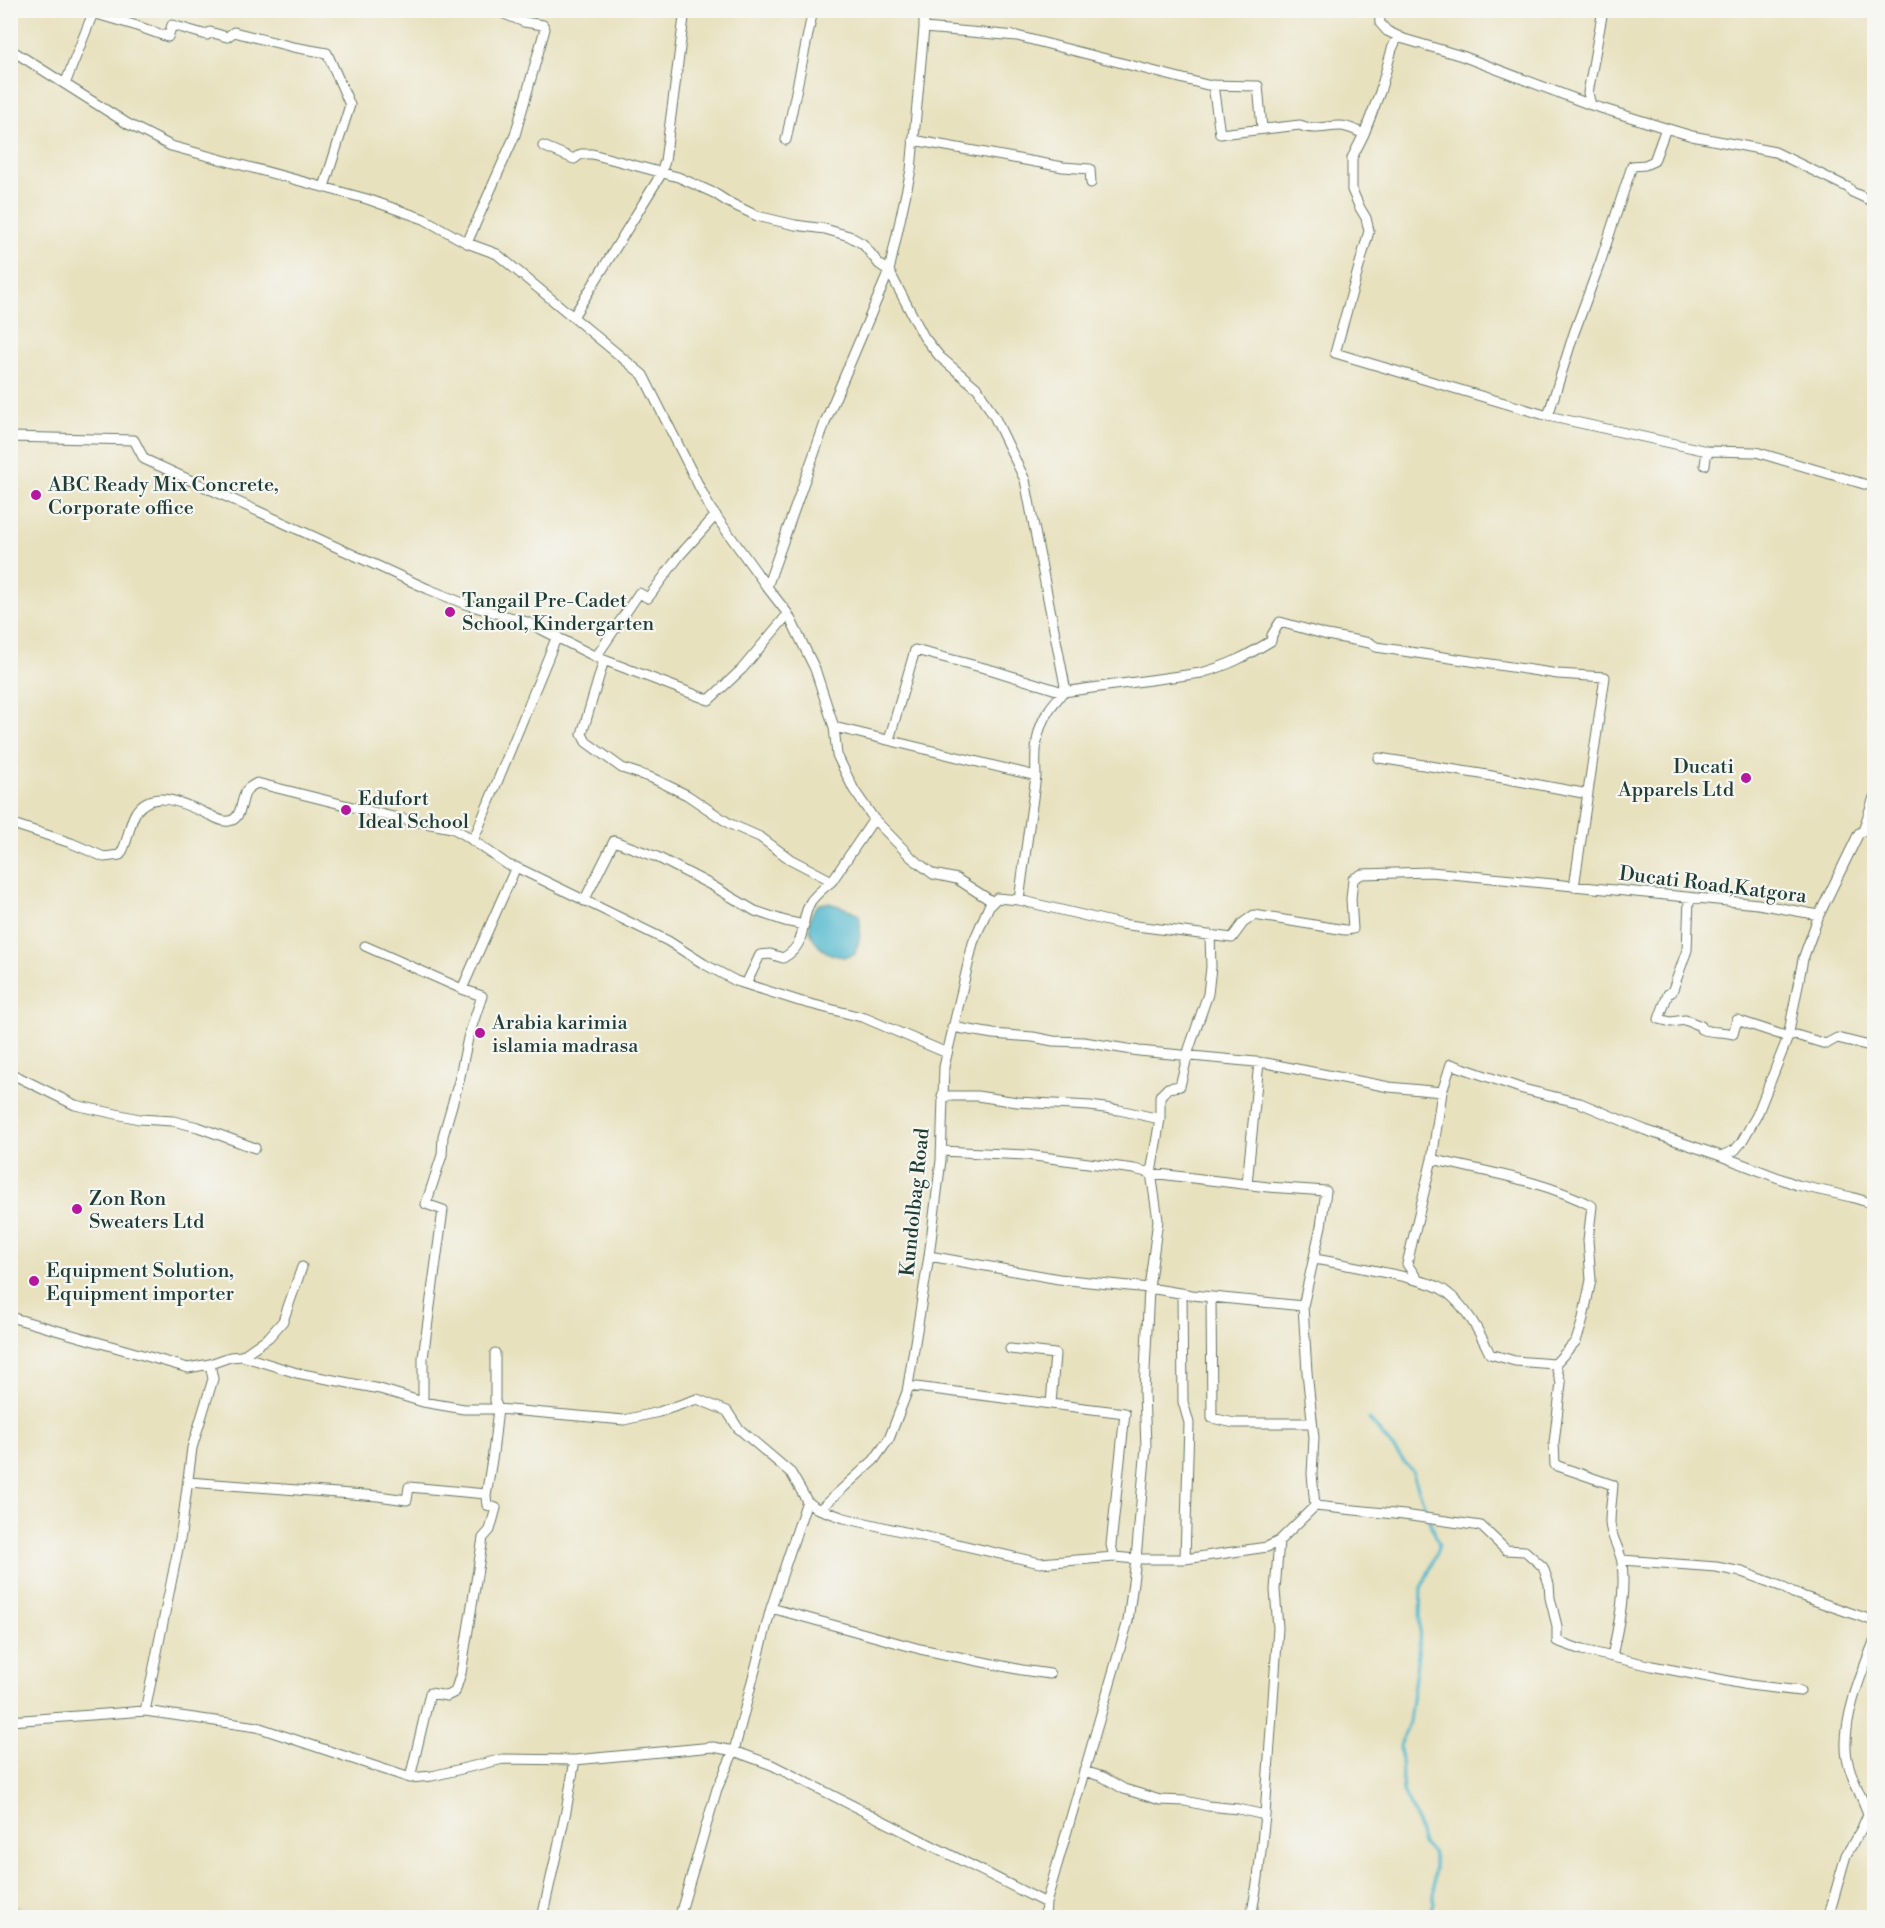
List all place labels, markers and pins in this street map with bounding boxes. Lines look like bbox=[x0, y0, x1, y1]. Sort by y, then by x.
place label: ABC Ready Mix Concrete, Corporate office bbox=[47, 473, 279, 521]
marker: ABC Ready Mix Concrete, Corporate office bbox=[29, 488, 43, 502]
place label: Tangail Pre-Cadet School, Kindergarten bbox=[462, 589, 654, 637]
marker: Tangail Pre-Cadet School, Kindergarten bbox=[443, 605, 457, 619]
place label: Ducati Apparels Ltd bbox=[1617, 755, 1735, 803]
marker: Ducati Apparels Ltd bbox=[1739, 771, 1753, 785]
place label: Edufort Ideal School bbox=[358, 787, 469, 835]
marker: Edufort Ideal School bbox=[339, 803, 353, 817]
place label: Arabia karimia islamia madrasa bbox=[491, 1011, 639, 1059]
marker: Arabia karimia islamia madrasa bbox=[473, 1026, 487, 1040]
place label: Zon Ron Sweaters Ltd bbox=[89, 1187, 205, 1235]
marker: Zon Ron Sweaters Ltd bbox=[70, 1202, 84, 1216]
place label: Equipment Solution, Equipment importer bbox=[46, 1259, 235, 1307]
marker: Equipment Solution, Equipment importer bbox=[27, 1274, 41, 1288]

